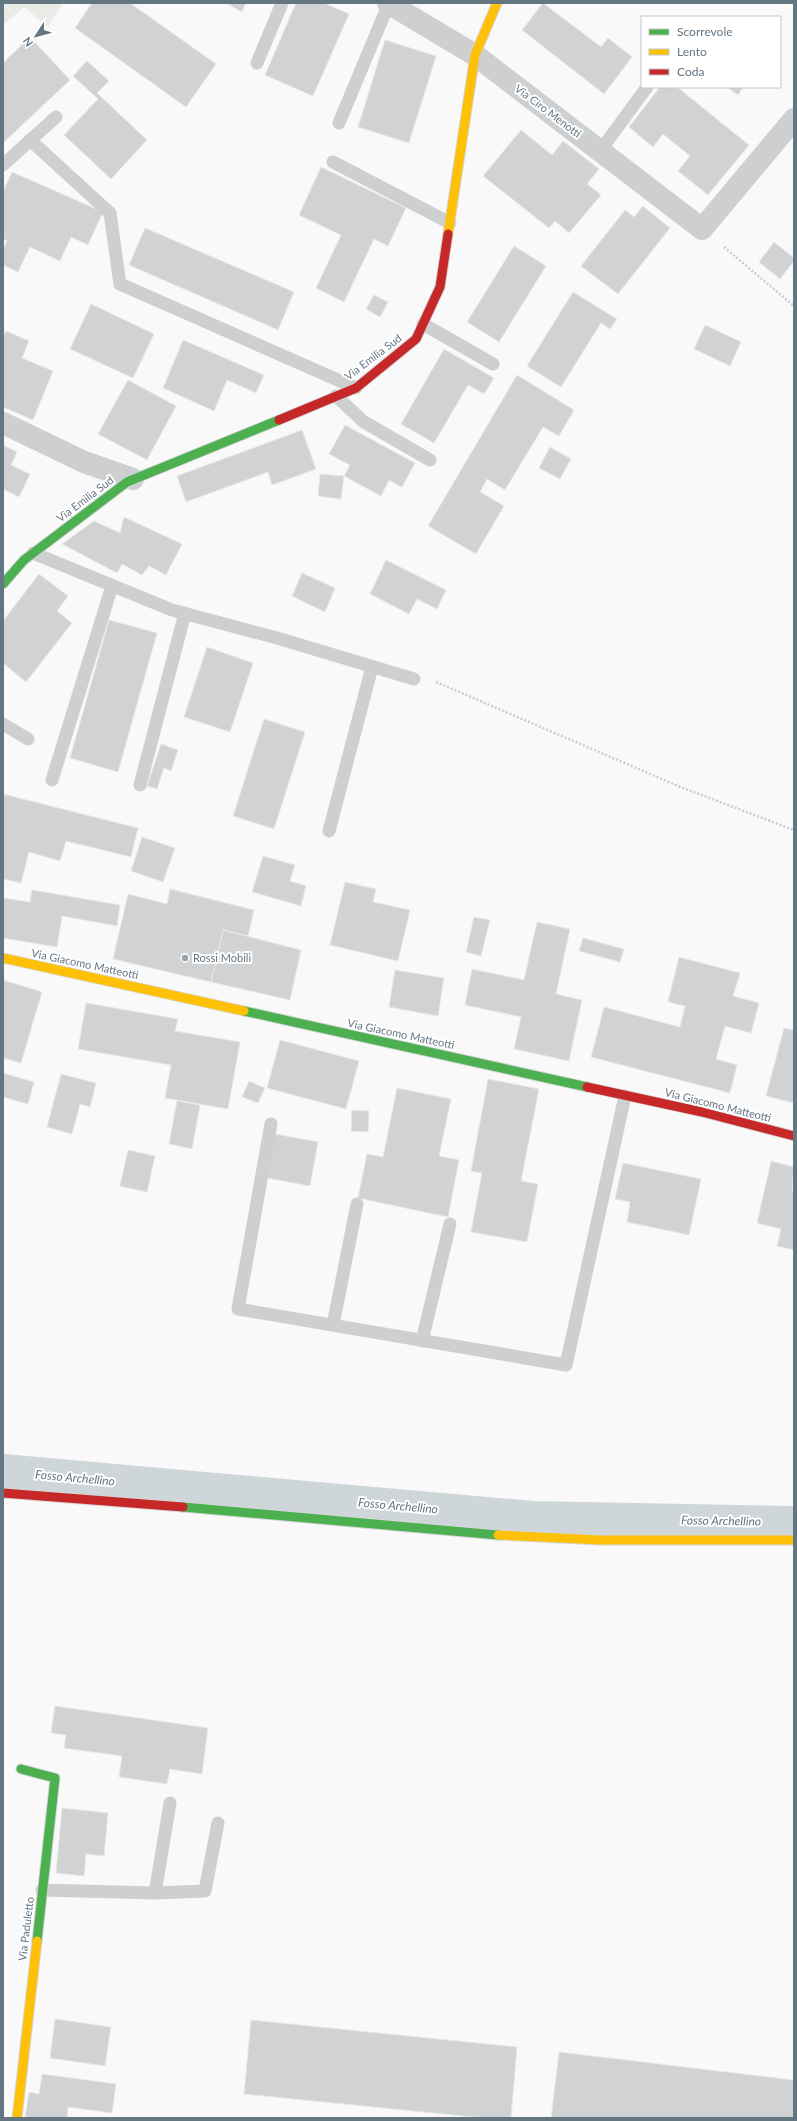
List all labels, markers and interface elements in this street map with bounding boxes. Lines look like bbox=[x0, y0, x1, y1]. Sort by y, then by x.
north arrow bbox=[16, 16, 56, 56]
legend bbox=[641, 16, 781, 88]
text: Scorrevole bbox=[677, 24, 733, 39]
text: N bbox=[20, 35, 35, 49]
text: Lento bbox=[677, 44, 707, 59]
text: Coda bbox=[677, 64, 704, 79]
street label: Via Ciro Menotti bbox=[513, 81, 584, 140]
street label: Via Emilia Sud bbox=[342, 331, 404, 382]
street label: Via Emilia Sud bbox=[54, 473, 116, 524]
street label: Via Giacomo Matteotti bbox=[30, 946, 140, 981]
place label: Rossi Mobili bbox=[193, 951, 251, 964]
marker: Rossi Mobili bbox=[180, 953, 190, 963]
street label: Via Giacomo Matteotti bbox=[346, 1016, 456, 1051]
street label: Via Giacomo Matteotti bbox=[664, 1085, 773, 1124]
water label: Fosso Archellino bbox=[34, 1467, 116, 1488]
water label: Fosso Archellino bbox=[357, 1495, 439, 1516]
water label: Fosso Archellino bbox=[681, 1512, 761, 1529]
street label: Via Paduletto bbox=[15, 1896, 36, 1962]

